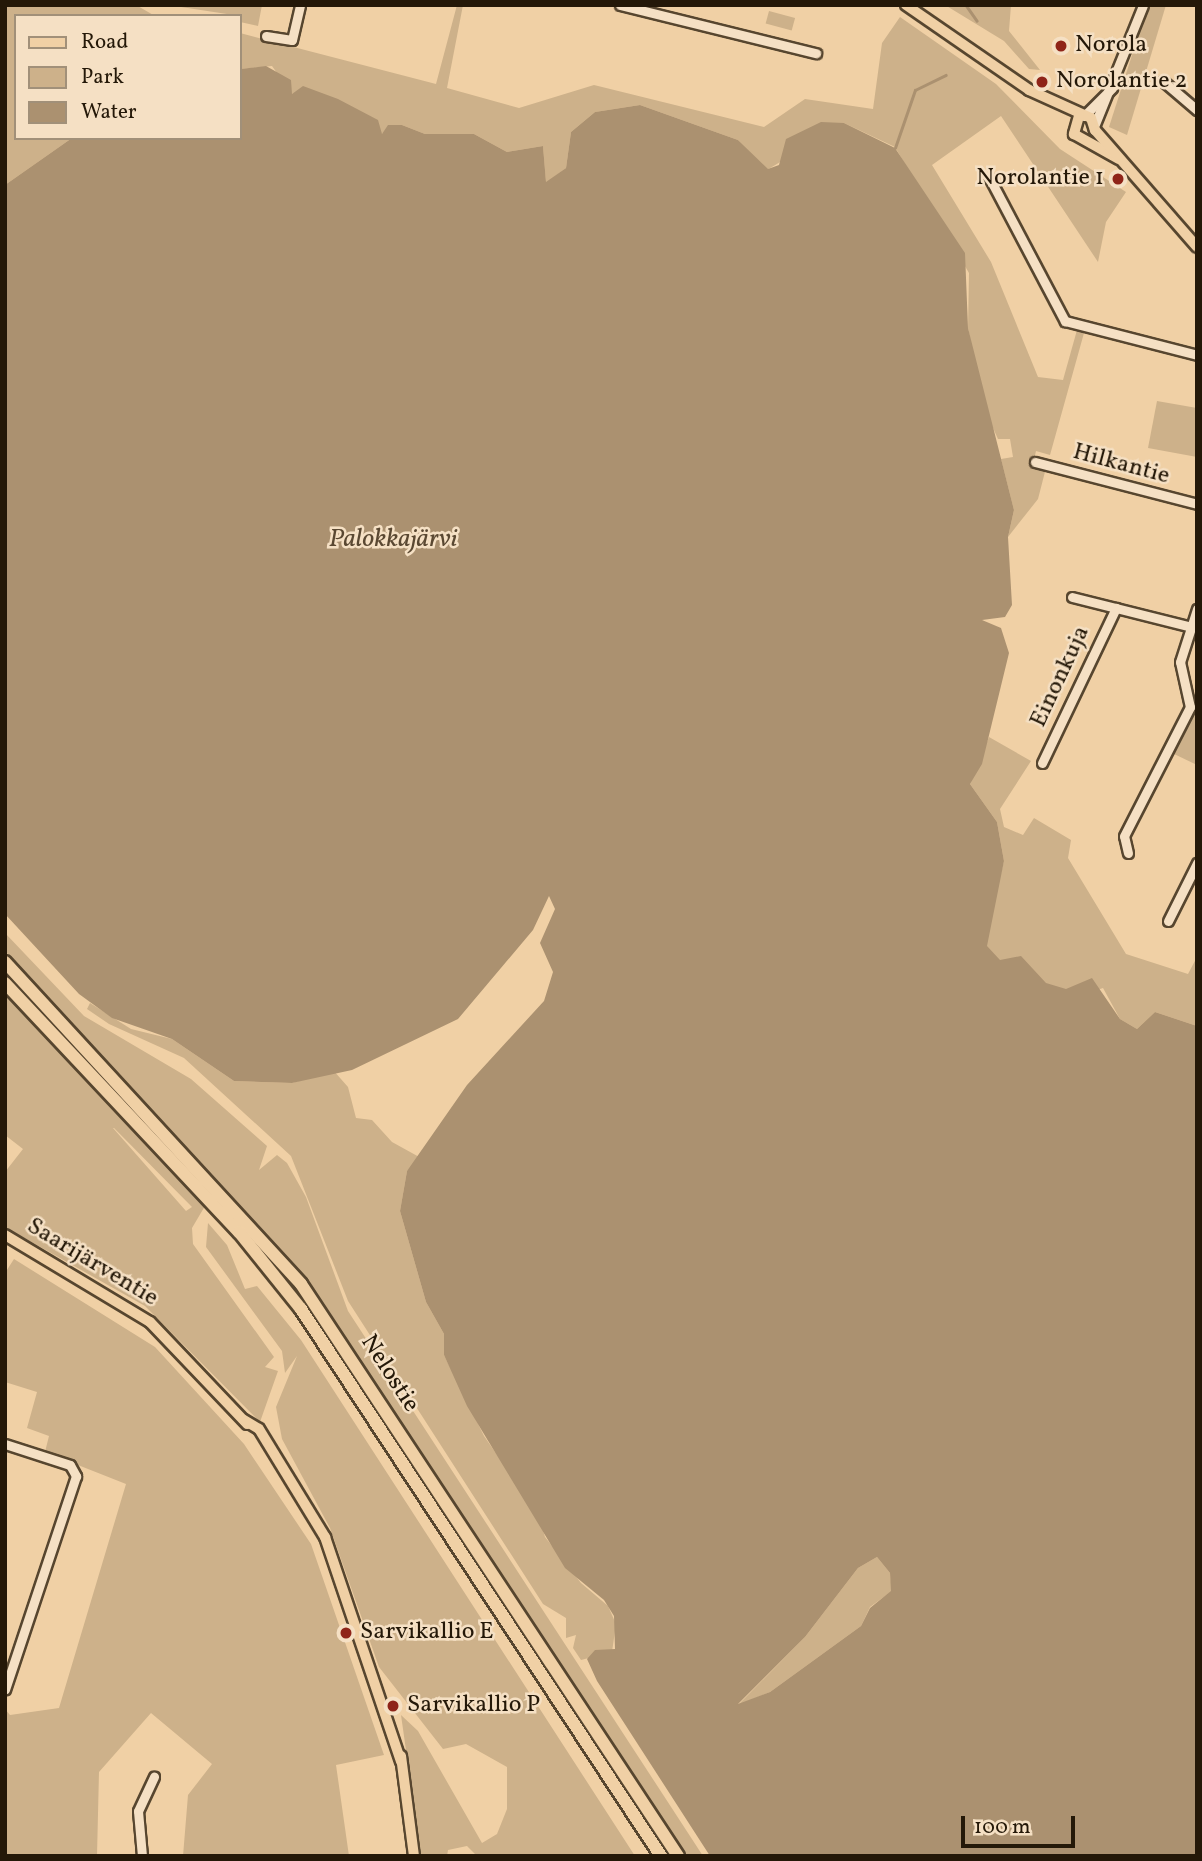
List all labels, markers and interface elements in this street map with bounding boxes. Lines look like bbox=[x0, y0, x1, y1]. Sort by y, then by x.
legend bbox=[14, 14, 242, 140]
text: Road bbox=[81, 28, 128, 57]
place label: Norola bbox=[1075, 32, 1147, 60]
marker: Norola bbox=[1053, 38, 1069, 54]
text: Park bbox=[81, 63, 124, 92]
place label: Norolantie 2 bbox=[1056, 68, 1187, 96]
marker: Norolantie 2 bbox=[1034, 74, 1050, 90]
text: Water bbox=[81, 98, 137, 127]
place label: Norolantie 1 bbox=[976, 165, 1104, 193]
marker: Norolantie 1 bbox=[1110, 171, 1126, 187]
street label: Hilkantie bbox=[1070, 438, 1172, 492]
water label: Palokkajärvi bbox=[329, 524, 457, 556]
street label: Einonkuja bbox=[1025, 622, 1097, 732]
street label: Saarijärventie bbox=[21, 1213, 163, 1313]
street label: Nelostie bbox=[353, 1330, 425, 1418]
place label: Sarvikallio E bbox=[360, 1619, 494, 1647]
marker: Sarvikallio E bbox=[338, 1625, 354, 1641]
place label: Sarvikallio P bbox=[407, 1692, 540, 1720]
marker: Sarvikallio P bbox=[385, 1698, 401, 1714]
scale bar bbox=[964, 1801, 1078, 1845]
text: 100 m bbox=[974, 1813, 1031, 1842]

